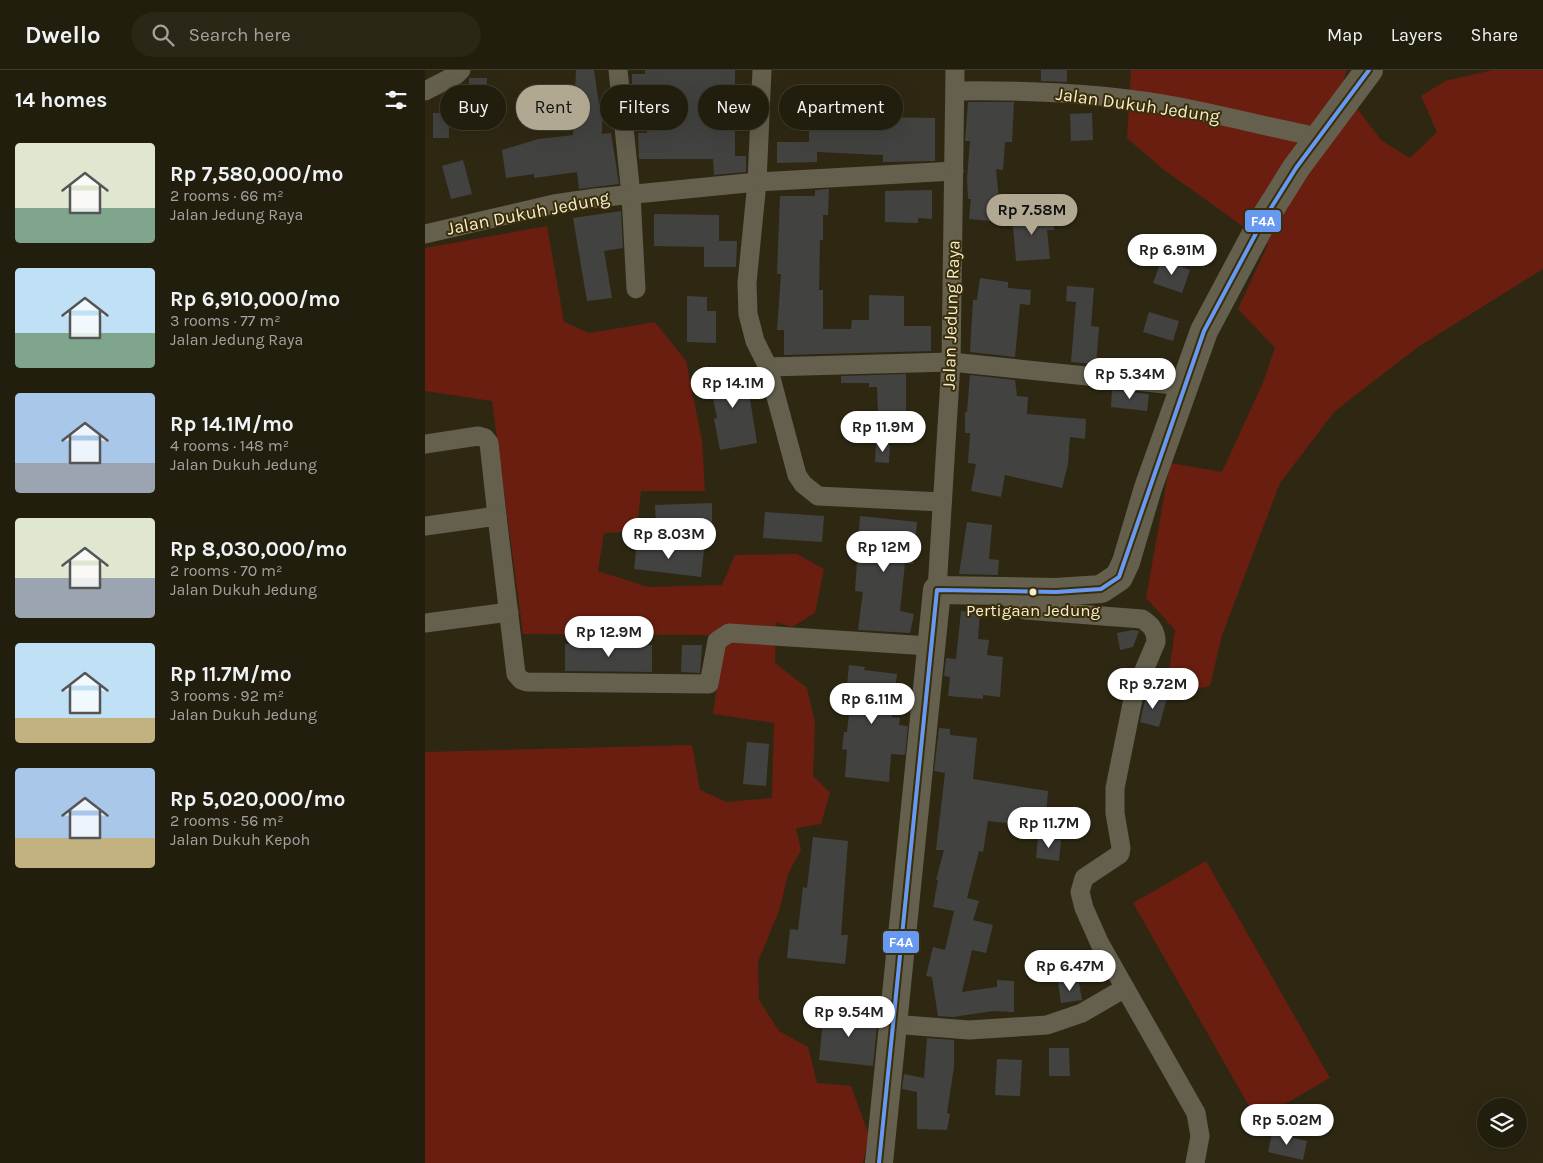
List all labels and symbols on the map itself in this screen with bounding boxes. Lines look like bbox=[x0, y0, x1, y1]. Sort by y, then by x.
street label: Jalan Dukuh Jedung bbox=[1055, 83, 1221, 127]
street label: Jalan Dukuh Jedung bbox=[445, 186, 611, 240]
pin: Rp 7.58M bbox=[980, 194, 1084, 236]
line badge: F4A bbox=[1244, 209, 1282, 233]
text: F4A bbox=[1251, 213, 1276, 230]
pin: Rp 6.91M bbox=[1120, 234, 1224, 276]
street label: Jalan Jedung Raya bbox=[937, 240, 965, 390]
pin: Rp 5.34M bbox=[1078, 358, 1182, 400]
pin: Rp 14.1M bbox=[681, 366, 785, 409]
pin: Rp 11.9M bbox=[831, 410, 935, 453]
pin: Rp 8.03M bbox=[617, 518, 721, 560]
pin: Rp 12M bbox=[843, 530, 925, 573]
marker: Pertigaan Jedung bbox=[1028, 587, 1038, 597]
place label: Pertigaan Jedung bbox=[966, 600, 1100, 620]
pin: Rp 12.9M bbox=[557, 616, 661, 658]
pin: Rp 9.72M bbox=[1101, 668, 1205, 710]
pin: Rp 6.11M bbox=[820, 682, 924, 725]
pin: Rp 11.7M bbox=[997, 806, 1101, 849]
line badge: F4A bbox=[882, 930, 920, 954]
text: F4A bbox=[889, 934, 914, 951]
pin: Rp 6.47M bbox=[1018, 950, 1122, 992]
pin: Rp 9.54M bbox=[797, 996, 901, 1038]
pin: Rp 5.02M bbox=[1235, 1104, 1339, 1146]

